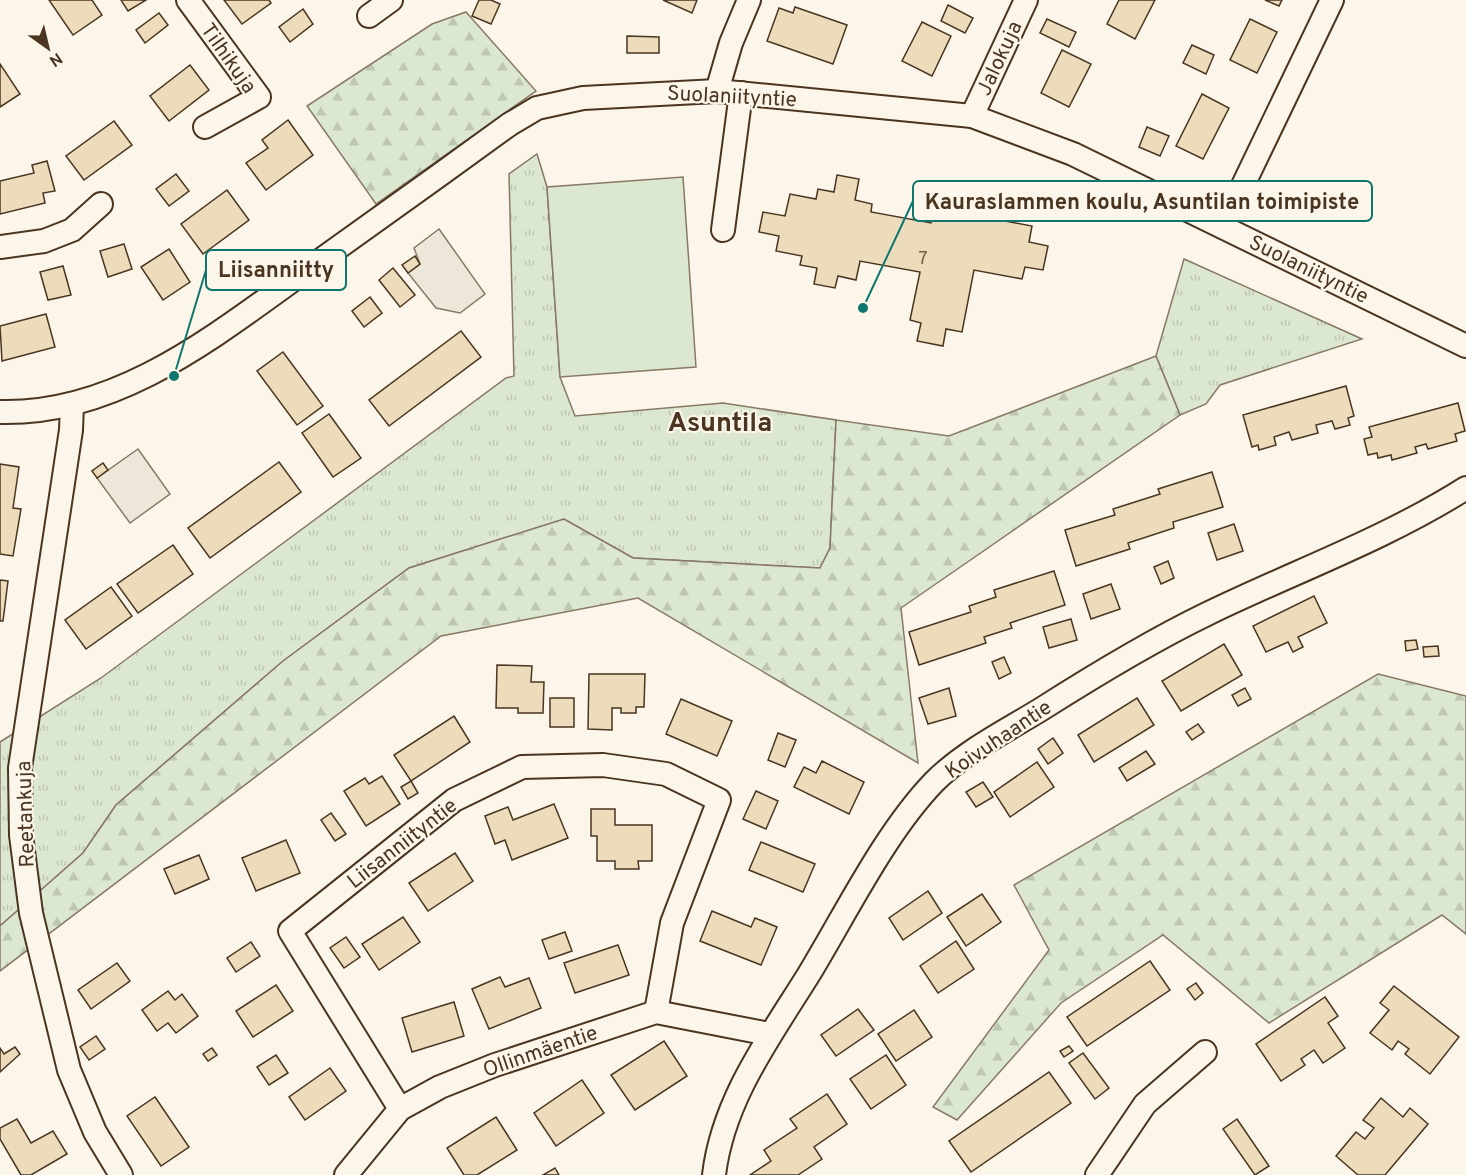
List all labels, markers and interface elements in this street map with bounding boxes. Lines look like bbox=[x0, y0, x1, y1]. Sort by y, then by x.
street label: Jalokuja bbox=[971, 17, 1029, 100]
north arrow bbox=[18, 18, 78, 78]
street label: Tilhikuja bbox=[194, 18, 262, 99]
text: N bbox=[45, 47, 66, 70]
street label: Suolaniityntie bbox=[666, 81, 797, 114]
callout: Kauraslammen koulu, Asuntilan toimipiste bbox=[913, 181, 1372, 221]
text: Kauraslammen koulu, Asuntilan toimipiste bbox=[925, 190, 1359, 217]
street label: Suolaniityntie bbox=[1244, 230, 1373, 311]
house number: 7 bbox=[918, 248, 928, 271]
callout: Liisanniitty bbox=[206, 250, 346, 290]
text: Liisanniitty bbox=[218, 258, 334, 285]
district label: Asuntila bbox=[668, 407, 772, 441]
street label: Koivuhaantie bbox=[940, 695, 1057, 786]
street label: Reetankuja bbox=[11, 760, 42, 868]
street label: Liisanniityntie bbox=[342, 793, 463, 896]
street label: Ollinmäentie bbox=[479, 1020, 602, 1085]

